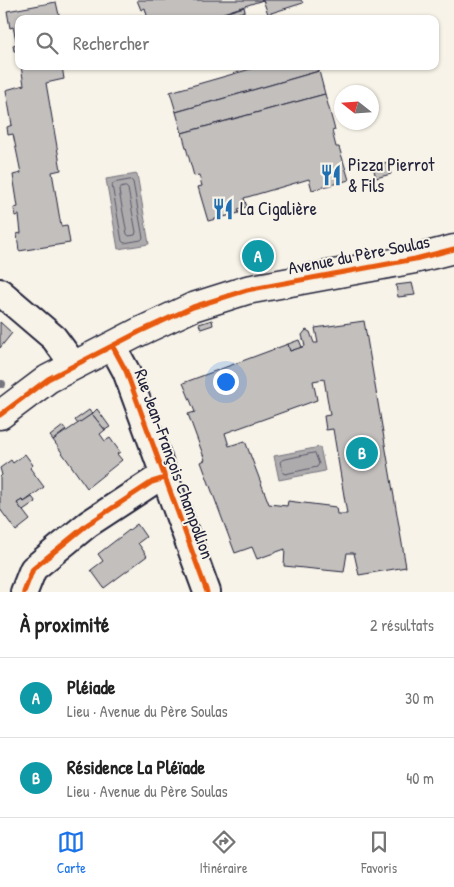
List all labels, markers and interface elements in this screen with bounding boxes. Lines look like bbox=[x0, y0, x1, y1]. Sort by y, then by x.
search box bbox=[15, 15, 439, 70]
icon: search bbox=[33, 29, 61, 57]
text: Rechercher bbox=[73, 30, 150, 56]
north arrow bbox=[334, 85, 379, 130]
place label: Pizza Pierrot & Fils bbox=[348, 152, 435, 198]
restaurant icon: Pizza Pierrot & Fils bbox=[318, 162, 344, 188]
restaurant icon: La Cigalière bbox=[210, 196, 236, 222]
place label: La Cigalière bbox=[240, 196, 317, 221]
street label: Avenue du Père Soulas bbox=[286, 229, 432, 280]
pin: A bbox=[242, 237, 274, 275]
street label: Rue Jean-François Champollion bbox=[129, 366, 220, 562]
your location bbox=[213, 369, 239, 395]
pin: B bbox=[346, 434, 378, 472]
text: À proximité bbox=[20, 610, 109, 639]
text: 2 résultats bbox=[370, 614, 434, 636]
text: Pléiade bbox=[67, 674, 115, 700]
text: A bbox=[32, 687, 40, 709]
text: 30 m bbox=[405, 687, 434, 709]
text: Lieu · Avenue du Père Soulas bbox=[67, 700, 228, 722]
text: Résidence La Pléïade bbox=[67, 754, 205, 780]
text: B bbox=[32, 767, 40, 789]
text: 40 m bbox=[406, 767, 434, 789]
text: Lieu · Avenue du Père Soulas bbox=[67, 780, 228, 802]
tab: Carte bbox=[57, 828, 86, 877]
tab: Itinéraire bbox=[199, 828, 248, 877]
tab: Favoris bbox=[361, 828, 397, 877]

